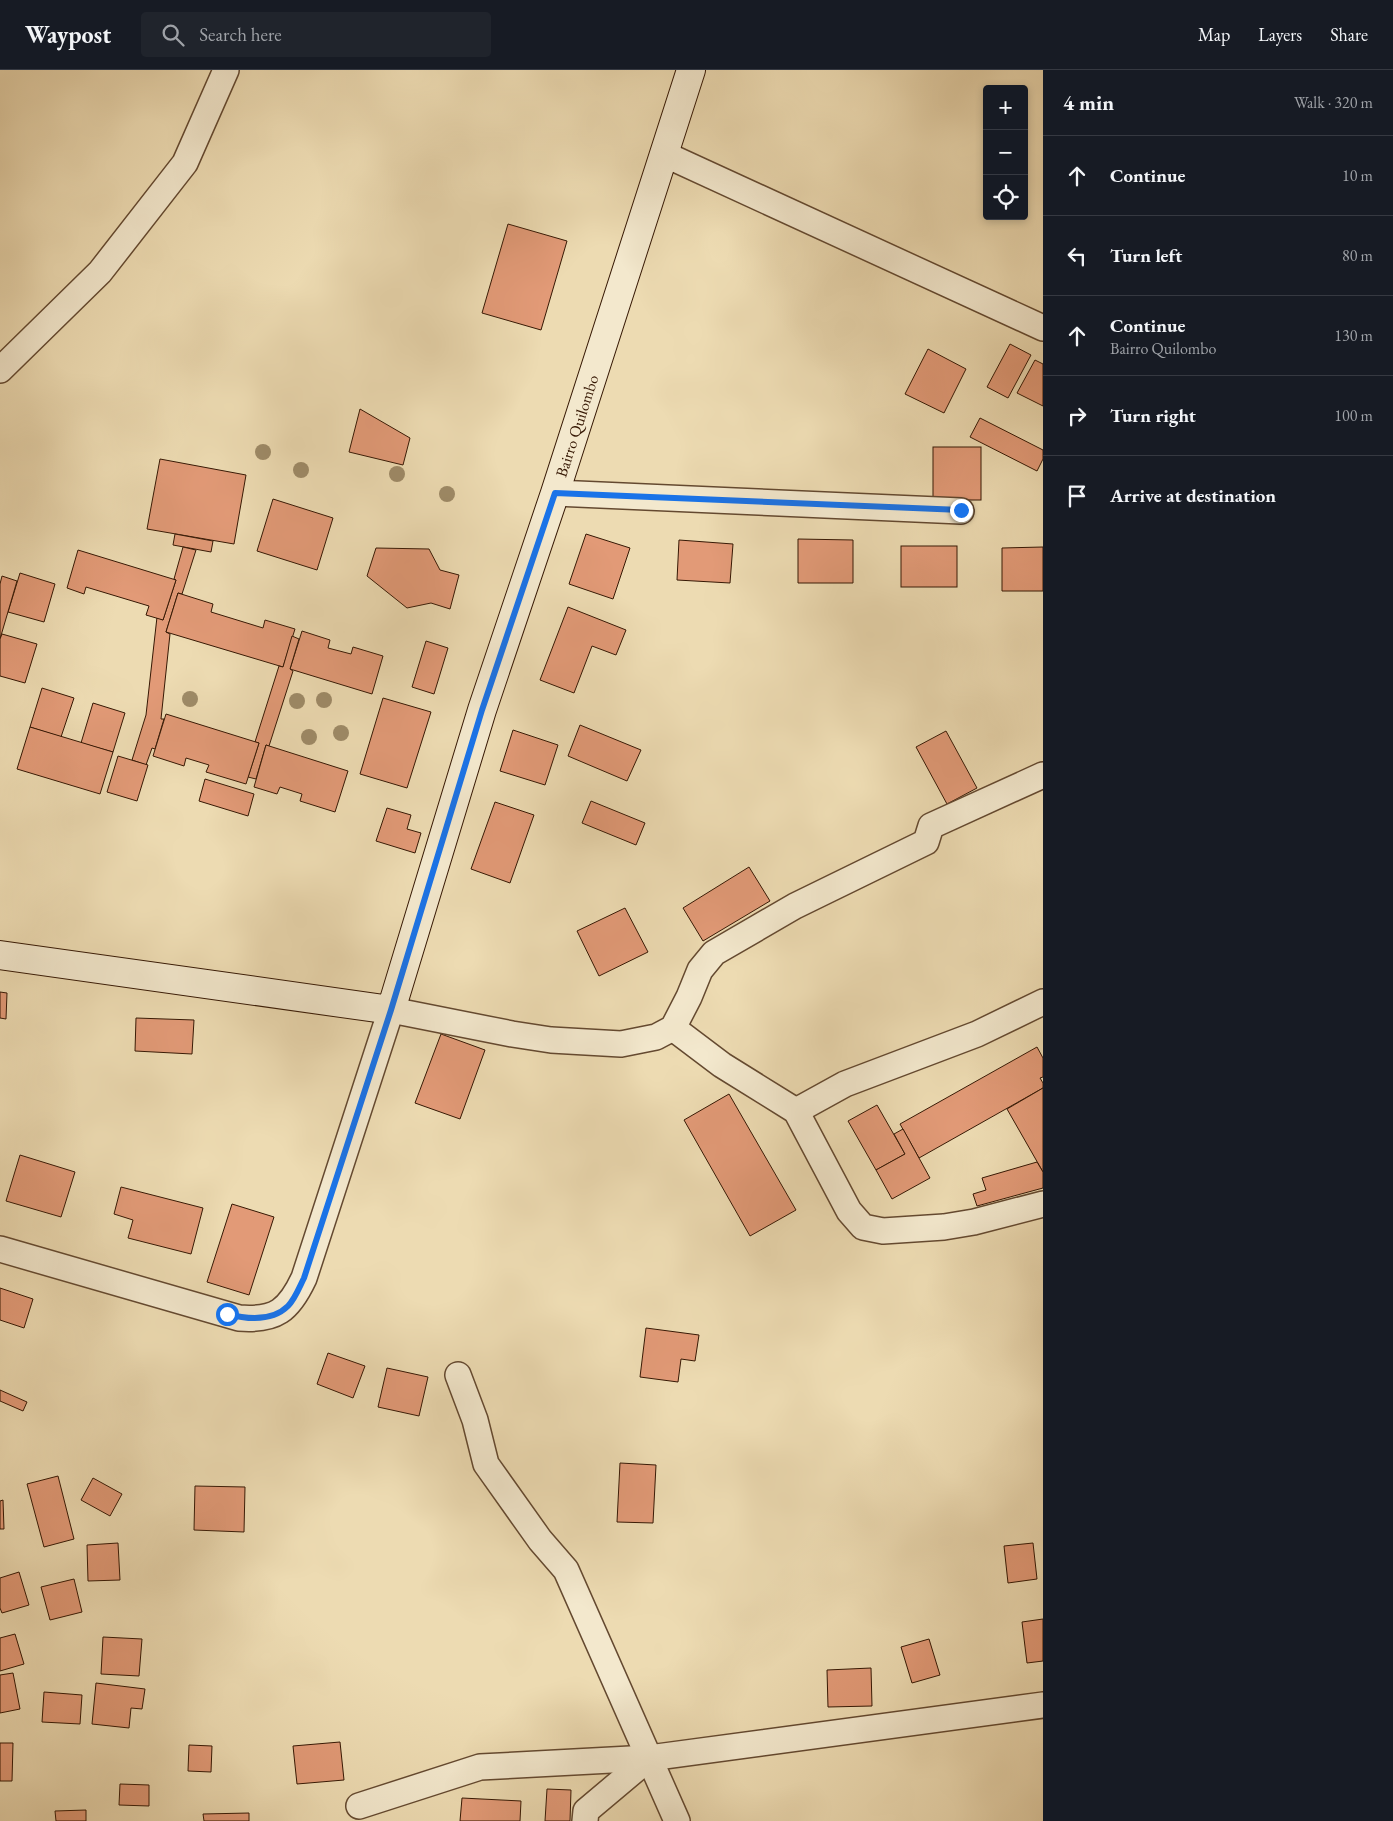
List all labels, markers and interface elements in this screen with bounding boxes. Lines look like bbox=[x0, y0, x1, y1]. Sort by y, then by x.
search box bbox=[141, 12, 491, 57]
text: Waypost bbox=[25, 19, 111, 50]
icon: search bbox=[159, 21, 187, 49]
text: Search here bbox=[199, 22, 282, 47]
text: Map bbox=[1198, 23, 1230, 46]
text: Layers bbox=[1258, 23, 1302, 46]
text: Share bbox=[1330, 23, 1368, 46]
map controls bbox=[983, 85, 1028, 220]
button: + bbox=[983, 85, 1028, 130]
text: 4 min bbox=[1063, 89, 1114, 116]
text: Walk · 320 m bbox=[1294, 92, 1373, 113]
button: − bbox=[983, 130, 1028, 175]
icon: ahead bbox=[1063, 162, 1091, 190]
text: Continue bbox=[1110, 163, 1185, 188]
text: 10 m bbox=[1342, 165, 1373, 186]
button: locate bbox=[983, 175, 1028, 220]
icon: left bbox=[1063, 242, 1091, 270]
text: Turn left bbox=[1110, 243, 1182, 268]
text: 80 m bbox=[1342, 245, 1373, 266]
text: Continue bbox=[1110, 313, 1185, 338]
icon: ahead bbox=[1063, 322, 1091, 350]
text: 130 m bbox=[1334, 325, 1373, 346]
text: Bairro Quilombo bbox=[1110, 338, 1216, 359]
street label: Bairro Quilombo bbox=[551, 372, 603, 480]
icon: right bbox=[1063, 402, 1091, 430]
text: Turn right bbox=[1110, 403, 1196, 428]
text: 100 m bbox=[1334, 405, 1373, 426]
icon: arrive bbox=[1063, 482, 1091, 510]
text: Arrive at destination bbox=[1110, 483, 1276, 508]
route end bbox=[950, 499, 973, 522]
route start bbox=[216, 1303, 239, 1326]

